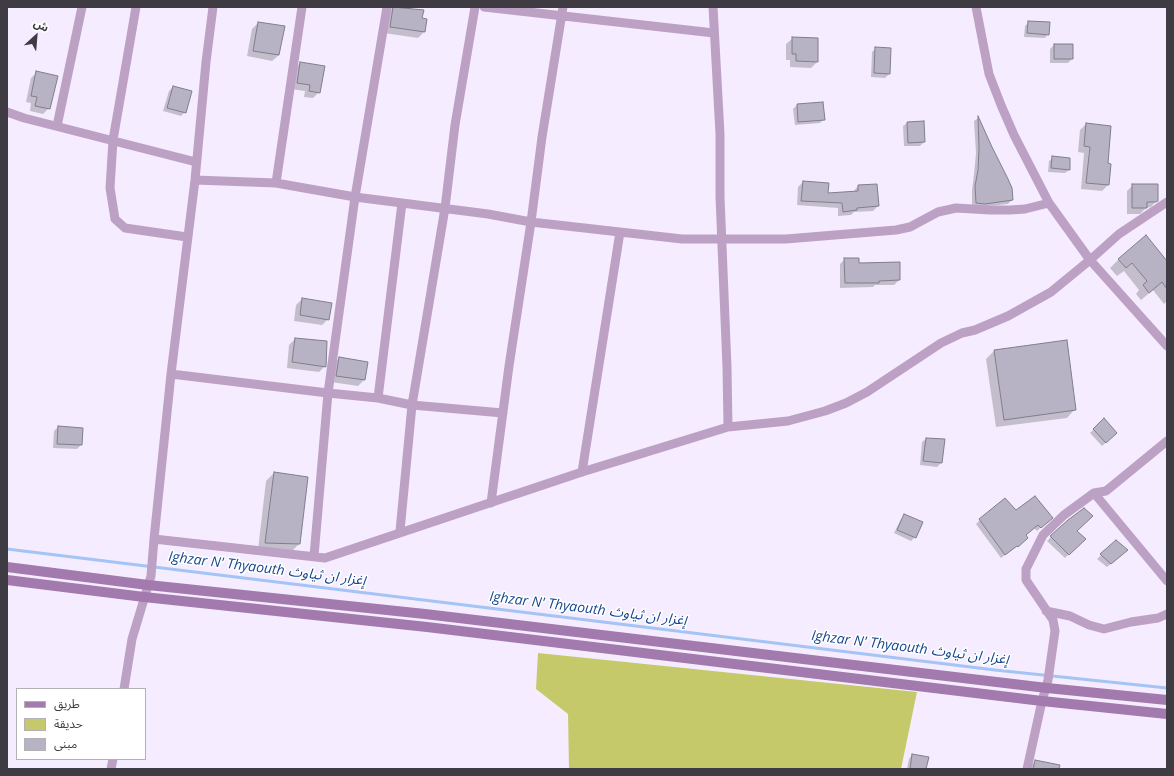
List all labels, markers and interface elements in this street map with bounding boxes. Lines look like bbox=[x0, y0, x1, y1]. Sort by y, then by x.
text: ش bbox=[31, 15, 52, 35]
north arrow bbox=[16, 16, 56, 56]
water label: Ighzar N' Thyaouth إغزار ان ثياوث bbox=[167, 549, 367, 589]
water label: Ighzar N' Thyaouth إغزار ان ثياوث bbox=[488, 589, 688, 629]
water label: Ighzar N' Thyaouth إغزار ان ثياوث bbox=[810, 628, 1010, 668]
legend bbox=[16, 688, 146, 760]
text: طريق bbox=[54, 695, 80, 712]
text: حديقة bbox=[54, 715, 83, 732]
text: مبنى bbox=[54, 735, 77, 752]

